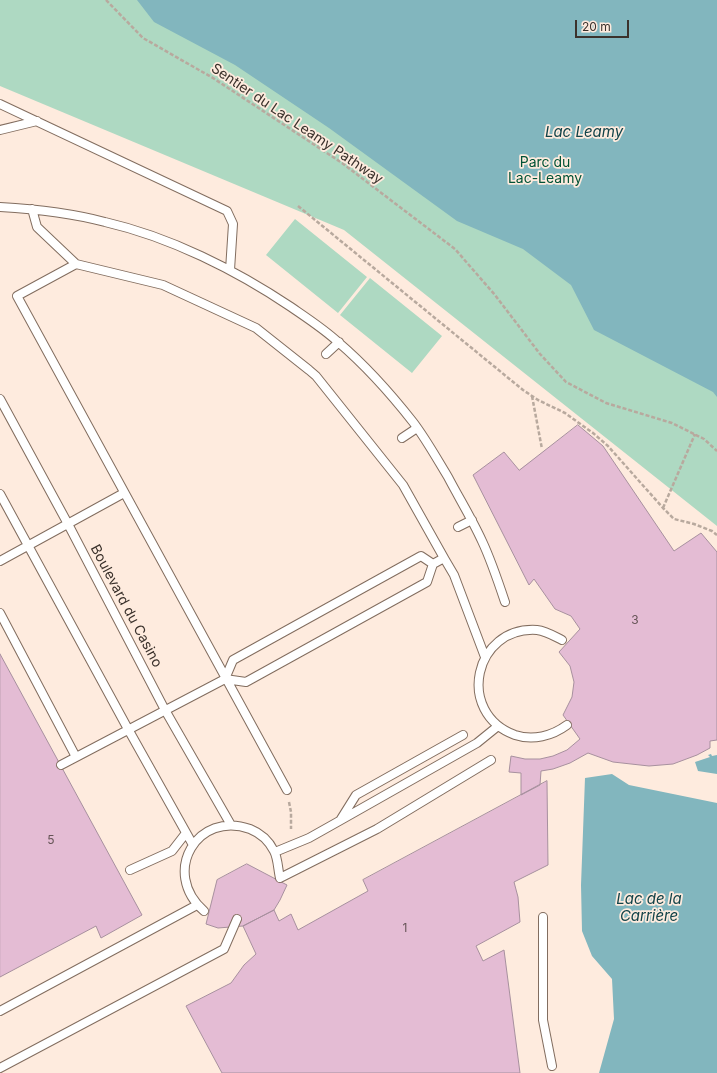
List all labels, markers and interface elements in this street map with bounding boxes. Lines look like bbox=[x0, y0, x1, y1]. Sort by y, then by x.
scale bar bbox=[577, 12, 631, 38]
text: 20 m bbox=[582, 19, 611, 34]
street label: Sentier du Lac Leamy Pathway bbox=[208, 60, 386, 188]
water label: Lac Leamy bbox=[545, 123, 623, 141]
park label: Parc du Lac-Leamy bbox=[508, 155, 582, 188]
street label: Boulevard du Casino bbox=[87, 542, 165, 670]
house number: 3 bbox=[631, 613, 639, 627]
house number: 5 bbox=[47, 833, 55, 847]
water label: Lac de la Carrière bbox=[616, 890, 682, 925]
house number: 1 bbox=[403, 921, 407, 935]

